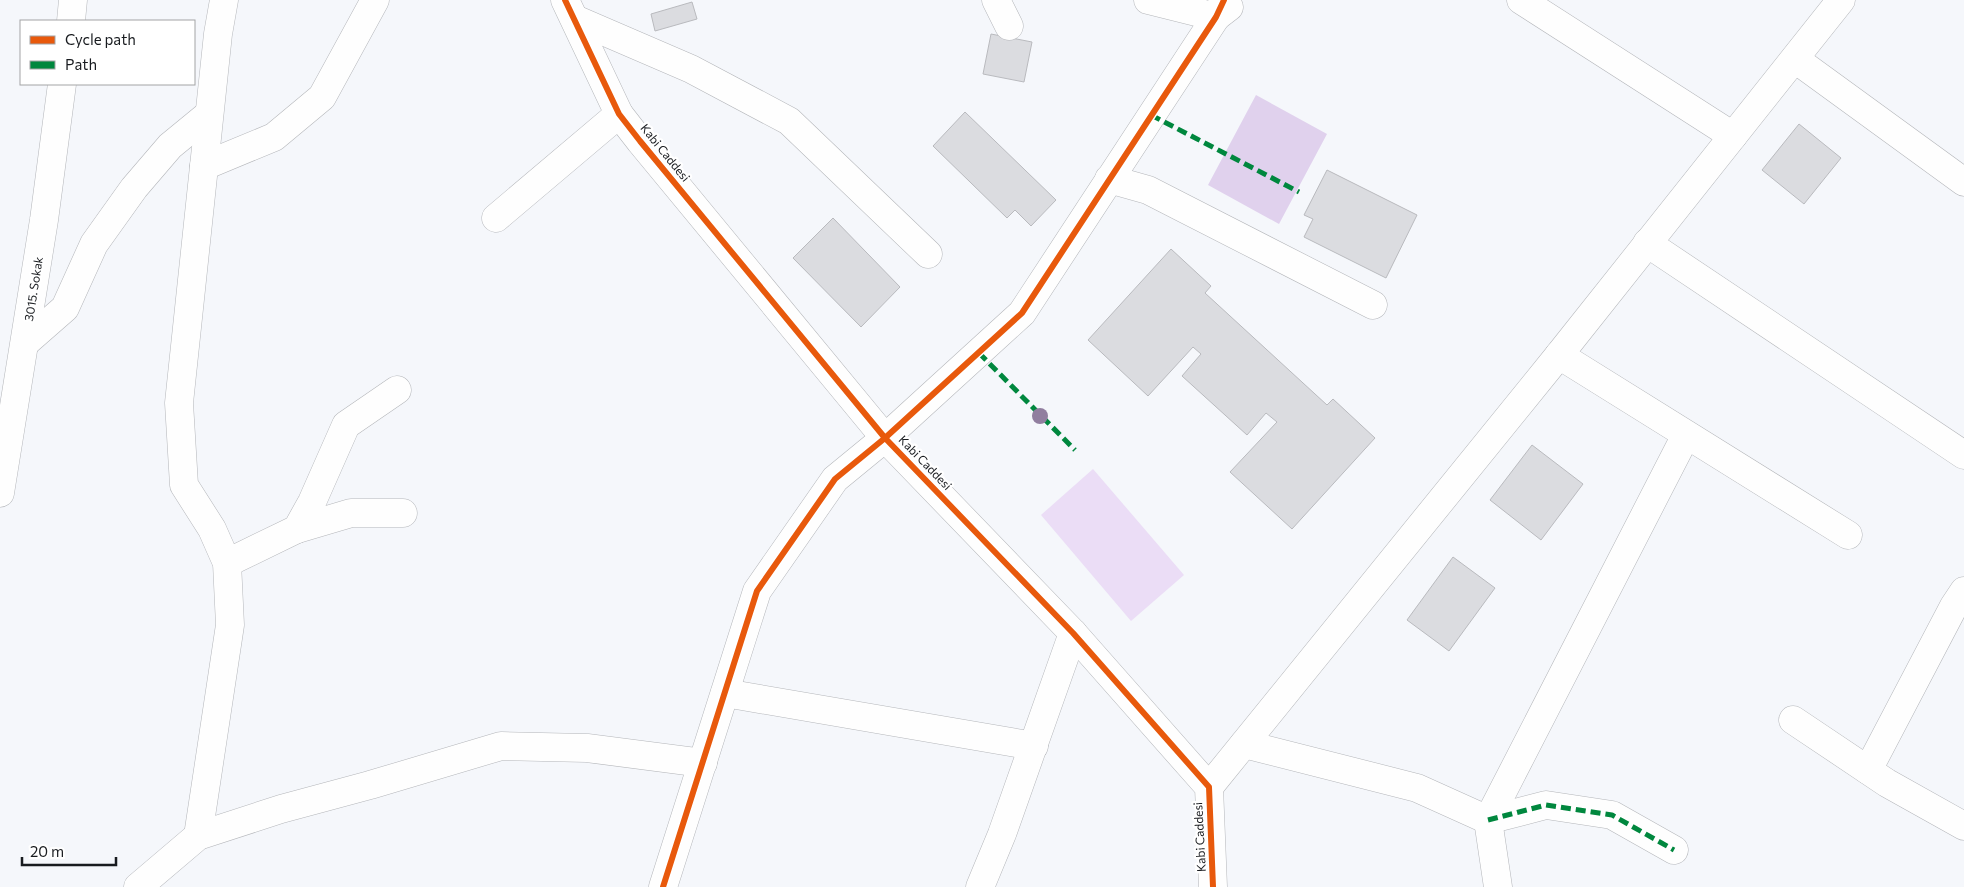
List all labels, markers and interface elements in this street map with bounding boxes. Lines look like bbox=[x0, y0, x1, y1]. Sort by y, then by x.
legend bbox=[20, 20, 195, 85]
text: Cycle path bbox=[65, 30, 136, 48]
text: Path bbox=[65, 55, 97, 73]
street label: Kabi Caddesi bbox=[638, 121, 693, 184]
street label: 3015. Sokak bbox=[21, 255, 45, 322]
street label: Kabi Caddesi bbox=[896, 432, 955, 492]
street label: Kabi Caddesi bbox=[1190, 802, 1208, 872]
scale bar bbox=[22, 834, 116, 866]
text: 20 m bbox=[30, 842, 64, 860]

